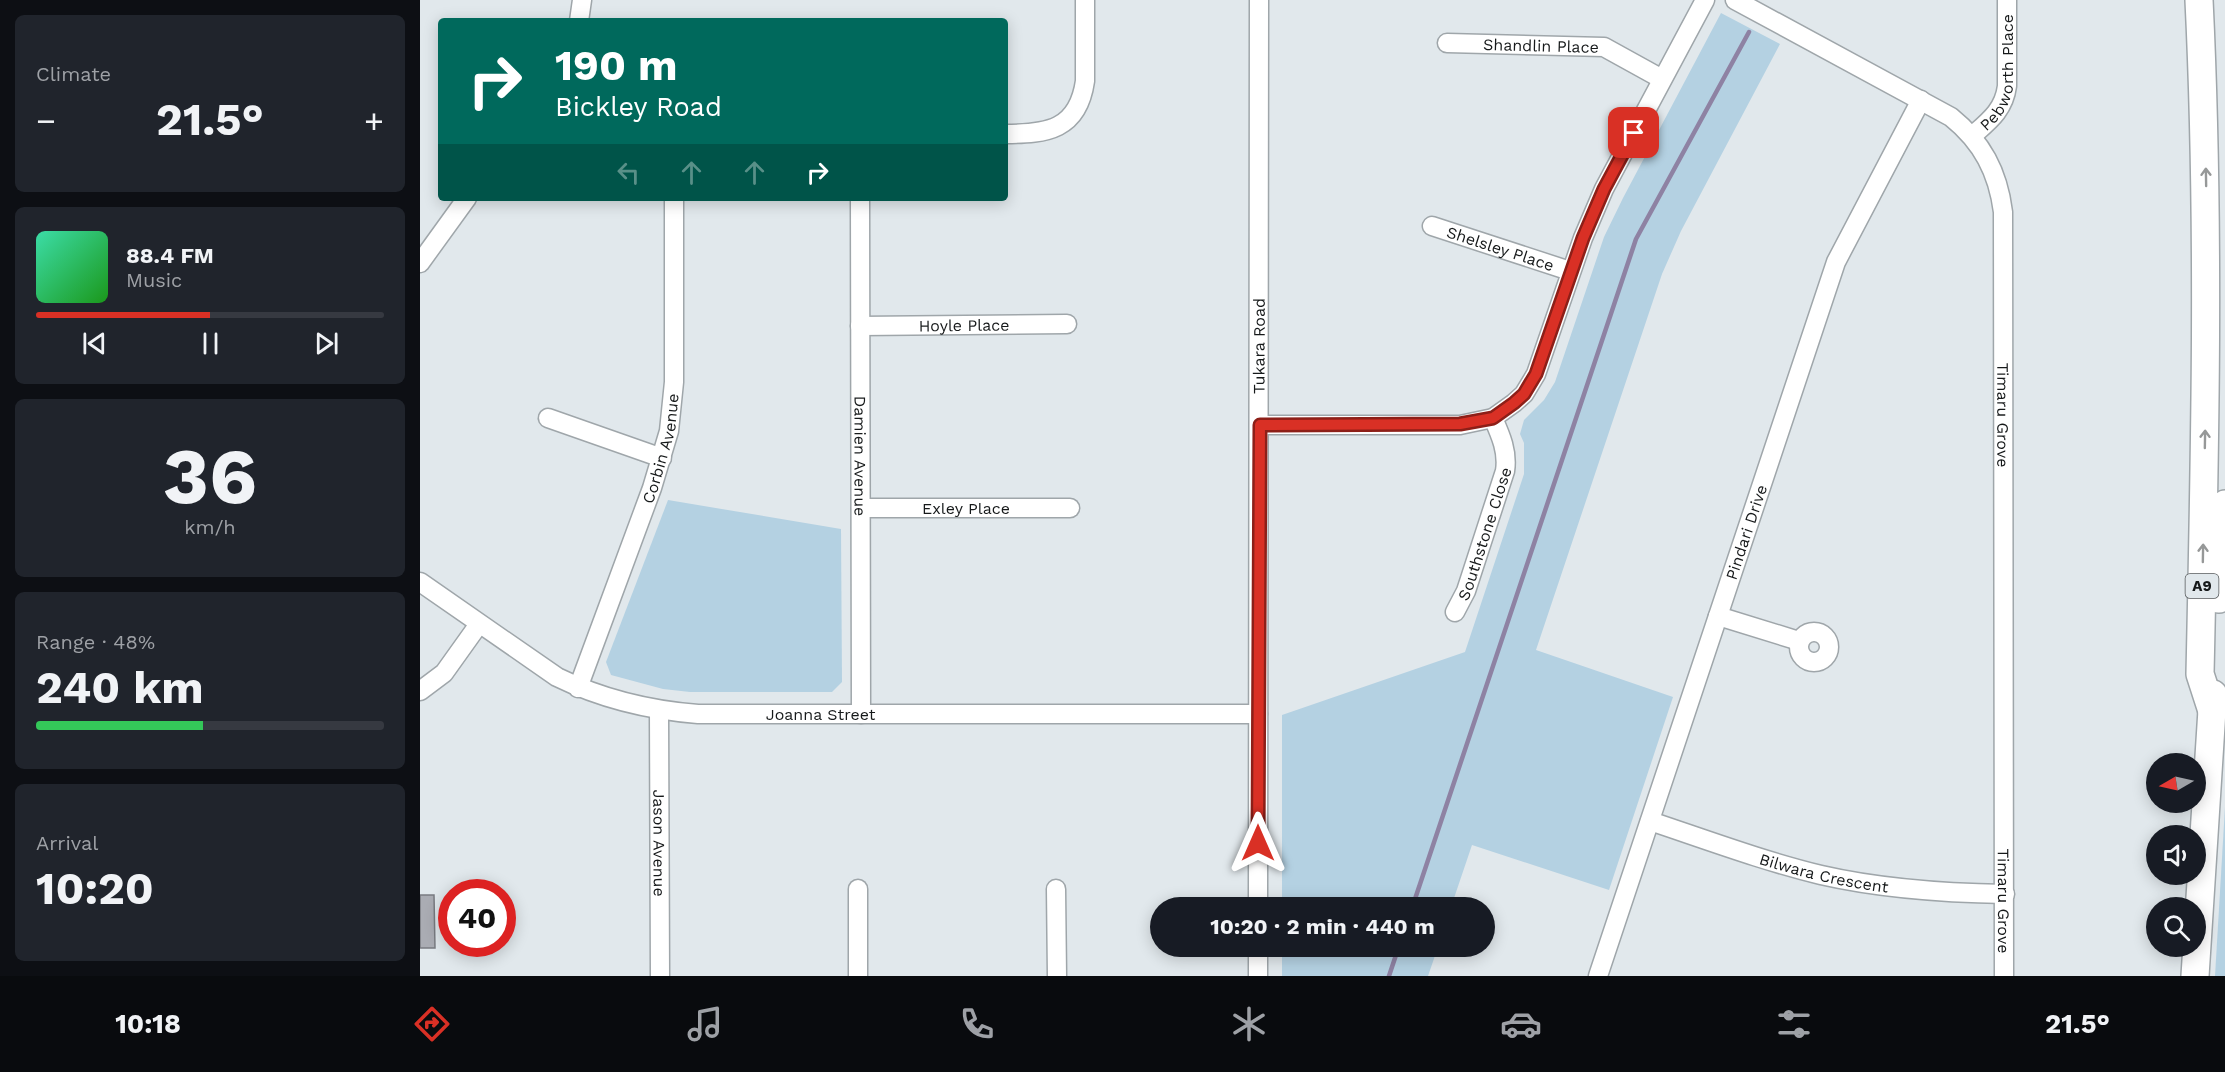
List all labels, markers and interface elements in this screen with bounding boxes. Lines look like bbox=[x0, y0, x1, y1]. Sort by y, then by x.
street label: Pebworth Place bbox=[1976, 14, 2017, 134]
street label: Shandlin Place bbox=[1483, 34, 1599, 56]
text: 190 m bbox=[555, 41, 678, 90]
icon: right bbox=[456, 42, 534, 120]
text: Climate bbox=[36, 62, 111, 86]
text: Bickley Road bbox=[555, 91, 722, 123]
text: 21.5° bbox=[156, 93, 264, 146]
text: − bbox=[36, 101, 56, 140]
text: + bbox=[364, 101, 384, 140]
pin bbox=[1608, 107, 1659, 158]
icon: arrive bbox=[1617, 116, 1650, 149]
icon: left bbox=[612, 156, 645, 189]
icon: ahead bbox=[675, 156, 708, 189]
icon: ahead bbox=[738, 156, 771, 189]
icon: right bbox=[801, 156, 834, 189]
one-way arrow bbox=[2200, 168, 2212, 188]
street label: Shelsley Place bbox=[1444, 222, 1557, 275]
text: 88.4 FM bbox=[126, 243, 214, 268]
text: Music bbox=[126, 268, 182, 292]
street label: Tukara Road bbox=[1249, 298, 1268, 394]
street label: Hoyle Place bbox=[918, 315, 1009, 335]
icon: previous bbox=[78, 327, 111, 360]
icon: pause bbox=[194, 327, 227, 360]
icon: next bbox=[310, 327, 343, 360]
street label: Timaru Grove bbox=[1994, 363, 2013, 468]
street label: Corbin Avenue bbox=[638, 393, 682, 506]
street label: Damien Avenue bbox=[851, 396, 870, 516]
one-way arrow bbox=[2199, 429, 2211, 449]
text: 36 bbox=[163, 430, 257, 522]
street label: Southstone Close bbox=[1453, 465, 1515, 604]
street label: Pindari Drive bbox=[1721, 482, 1771, 582]
street label: Exley Place bbox=[922, 499, 1010, 518]
text: km/h bbox=[184, 515, 236, 539]
one-way arrow bbox=[2197, 543, 2208, 563]
road number: A9 bbox=[2186, 574, 2218, 598]
text: Range · 48% bbox=[36, 630, 155, 654]
text: 240 km bbox=[36, 661, 204, 714]
street label: Joanna Street bbox=[766, 705, 876, 724]
north arrow bbox=[2146, 753, 2206, 813]
map controls bbox=[2146, 753, 2206, 957]
street label: Jason Avenue bbox=[650, 789, 669, 897]
position arrow bbox=[1226, 811, 1290, 875]
button: sound bbox=[2146, 825, 2206, 885]
text: Arrival bbox=[36, 831, 98, 855]
street label: Bilwara Crescent bbox=[1757, 849, 1890, 896]
street label: Timaru Grove bbox=[1994, 849, 2013, 954]
text: 10:20 bbox=[36, 862, 154, 915]
speed limit sign: 40 bbox=[438, 879, 516, 957]
button: search bbox=[2146, 897, 2206, 957]
text: 10:20 · 2 min · 440 m bbox=[1210, 914, 1435, 939]
icon: directions bbox=[411, 1003, 453, 1045]
icon: music bbox=[684, 1003, 726, 1045]
icon: phone bbox=[956, 1003, 998, 1045]
icon: climate bbox=[1228, 1003, 1270, 1045]
icon: car bbox=[1500, 1003, 1542, 1045]
icon: filters bbox=[1773, 1003, 1815, 1045]
text: 10:18 bbox=[115, 1008, 181, 1040]
text: 21.5° bbox=[2045, 1008, 2110, 1040]

